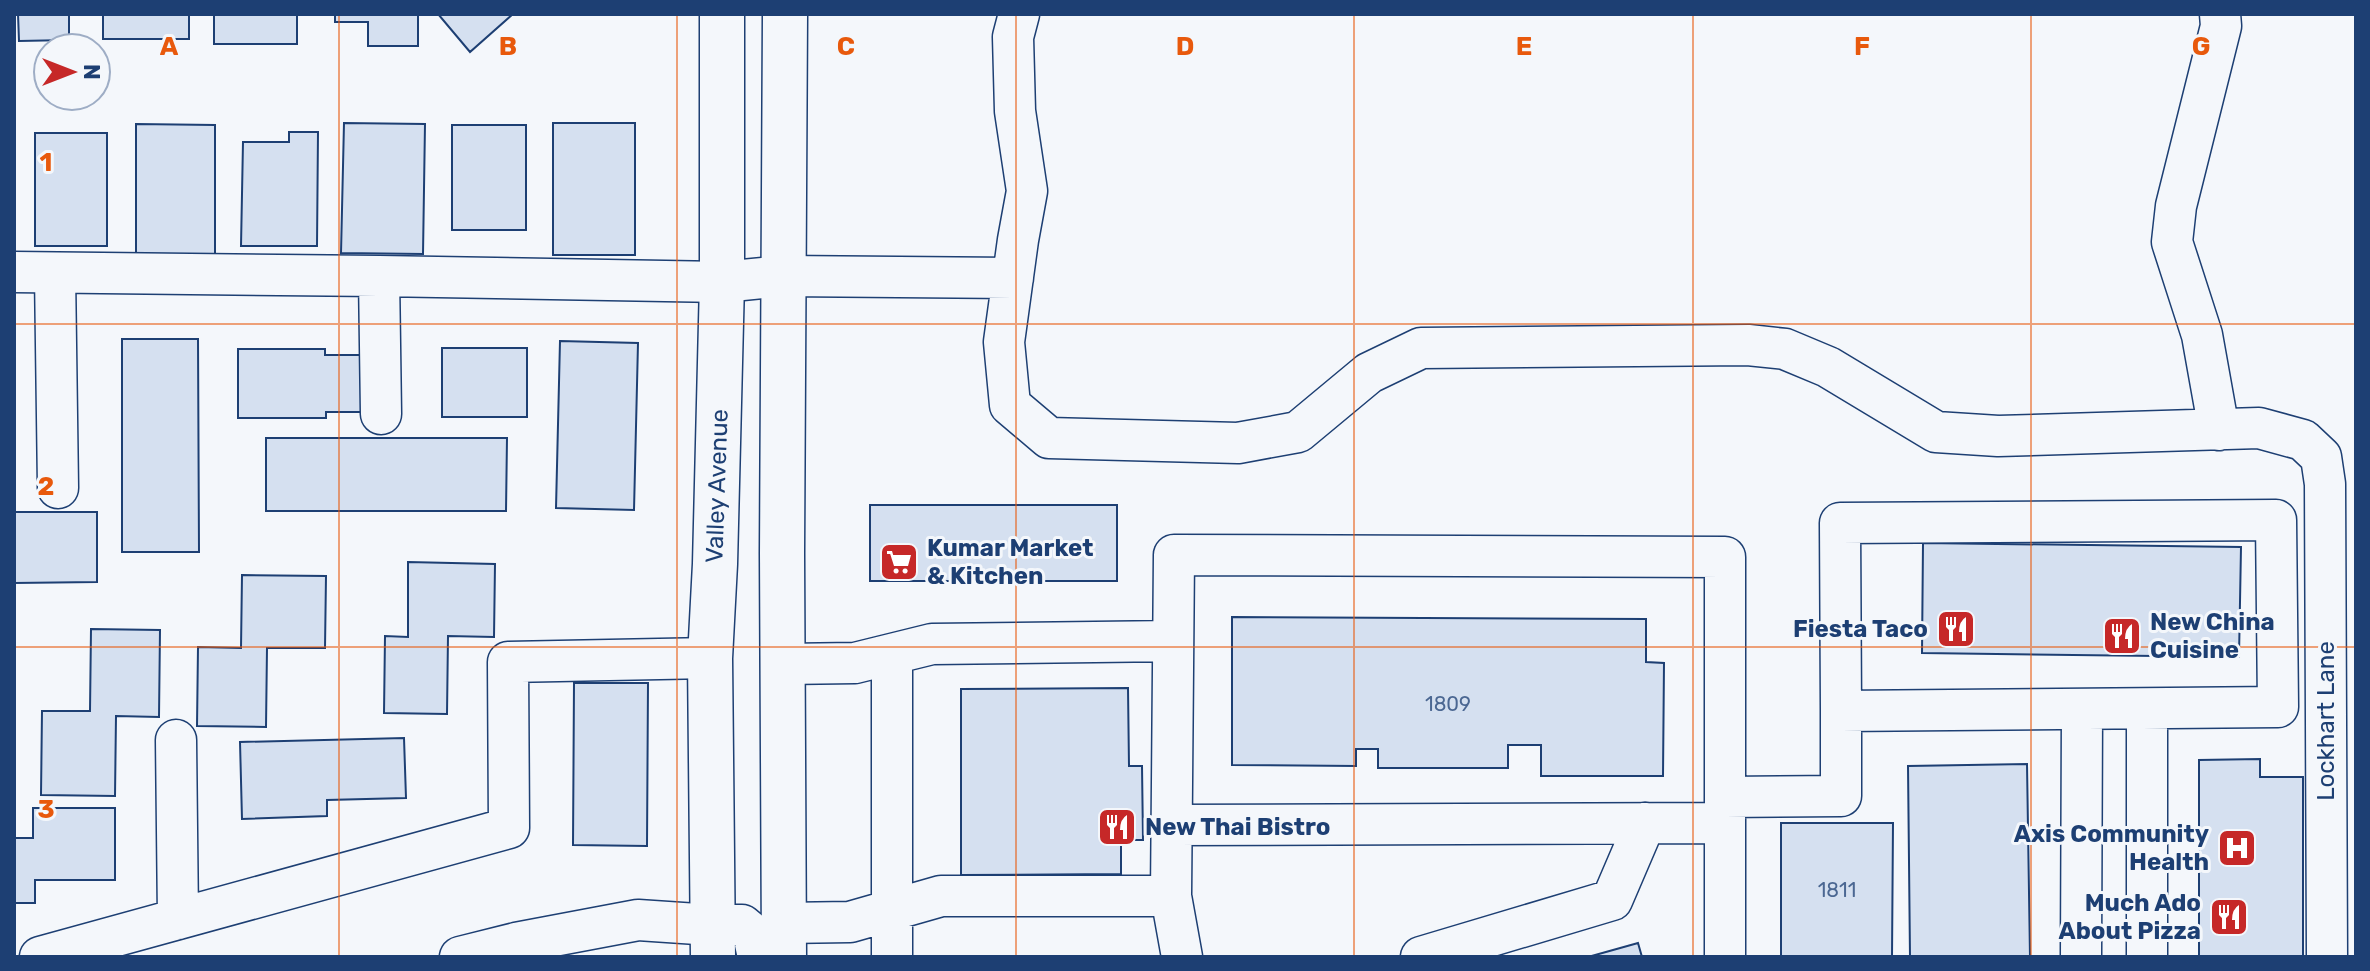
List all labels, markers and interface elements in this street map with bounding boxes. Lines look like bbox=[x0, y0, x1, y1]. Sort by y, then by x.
text: A bbox=[160, 31, 179, 62]
text: B bbox=[499, 31, 517, 62]
text: C bbox=[837, 31, 855, 62]
text: D bbox=[1176, 31, 1194, 62]
text: E bbox=[1516, 31, 1532, 62]
text: F bbox=[1854, 31, 1870, 62]
text: G bbox=[2192, 31, 2210, 62]
north arrow bbox=[32, 32, 112, 112]
text: N bbox=[78, 64, 105, 80]
text: 1 bbox=[40, 147, 52, 178]
street label: Valley Avenue bbox=[700, 408, 734, 564]
text: 2 bbox=[38, 471, 54, 502]
place label: Kumar Market & Kitchen bbox=[927, 534, 1093, 590]
supermarket icon: Kumar Market & Kitchen bbox=[878, 541, 920, 583]
restaurant icon: Fiesta Taco bbox=[1935, 608, 1977, 650]
place label: New China Cuisine bbox=[2150, 608, 2275, 664]
place label: Fiesta Taco bbox=[1793, 615, 1928, 643]
restaurant icon: New China Cuisine bbox=[2101, 615, 2143, 657]
street label: Lockhart Lane bbox=[2312, 641, 2340, 801]
house number: 1809 bbox=[1425, 692, 1471, 716]
text: 3 bbox=[37, 794, 55, 825]
restaurant icon: New Thai Bistro bbox=[1096, 806, 1138, 848]
place label: New Thai Bistro bbox=[1145, 813, 1330, 841]
place label: Axis Community Health bbox=[2014, 820, 2209, 876]
hospital icon: Axis Community Health bbox=[2216, 827, 2258, 869]
house number: 1811 bbox=[1818, 878, 1856, 902]
place label: Much Ado About Pizza bbox=[2059, 889, 2201, 945]
restaurant icon: Much Ado About Pizza bbox=[2208, 896, 2250, 938]

